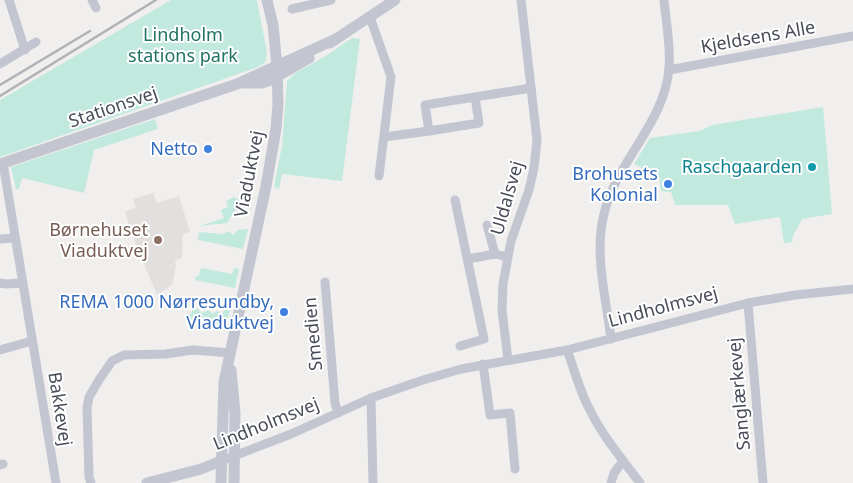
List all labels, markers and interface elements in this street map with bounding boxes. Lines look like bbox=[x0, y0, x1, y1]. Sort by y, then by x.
street label: Kjeldsens Alle bbox=[699, 14, 817, 58]
park label: Lindholm stations park bbox=[128, 22, 238, 67]
street label: Stationsvej bbox=[65, 80, 160, 132]
street label: Viaduktvej bbox=[228, 128, 268, 219]
place label: Netto bbox=[150, 136, 198, 160]
marker: Netto bbox=[202, 143, 214, 155]
place label: Raschgaarden bbox=[682, 154, 802, 178]
street label: Uldalsvej bbox=[484, 158, 528, 238]
place label: Brohusets Kolonial bbox=[572, 161, 658, 206]
marker: Raschgaarden bbox=[806, 161, 818, 173]
marker: Brohusets Kolonial bbox=[662, 178, 674, 190]
place label: Børnehuset Viaduktvej bbox=[49, 217, 148, 262]
marker: Børnehuset Viaduktvej bbox=[152, 234, 164, 246]
street label: Lindholmsvej bbox=[605, 280, 720, 332]
place label: REMA 1000 Nørresundby, Viaduktvej bbox=[59, 289, 274, 334]
street label: Smedien bbox=[297, 296, 327, 372]
marker: REMA 1000 Nørresundby, Viaduktvej bbox=[278, 306, 290, 318]
street label: Sanglærkevej bbox=[721, 337, 755, 451]
street label: Bakkevej bbox=[43, 370, 79, 448]
street label: Lindholmsvej bbox=[209, 391, 322, 455]

